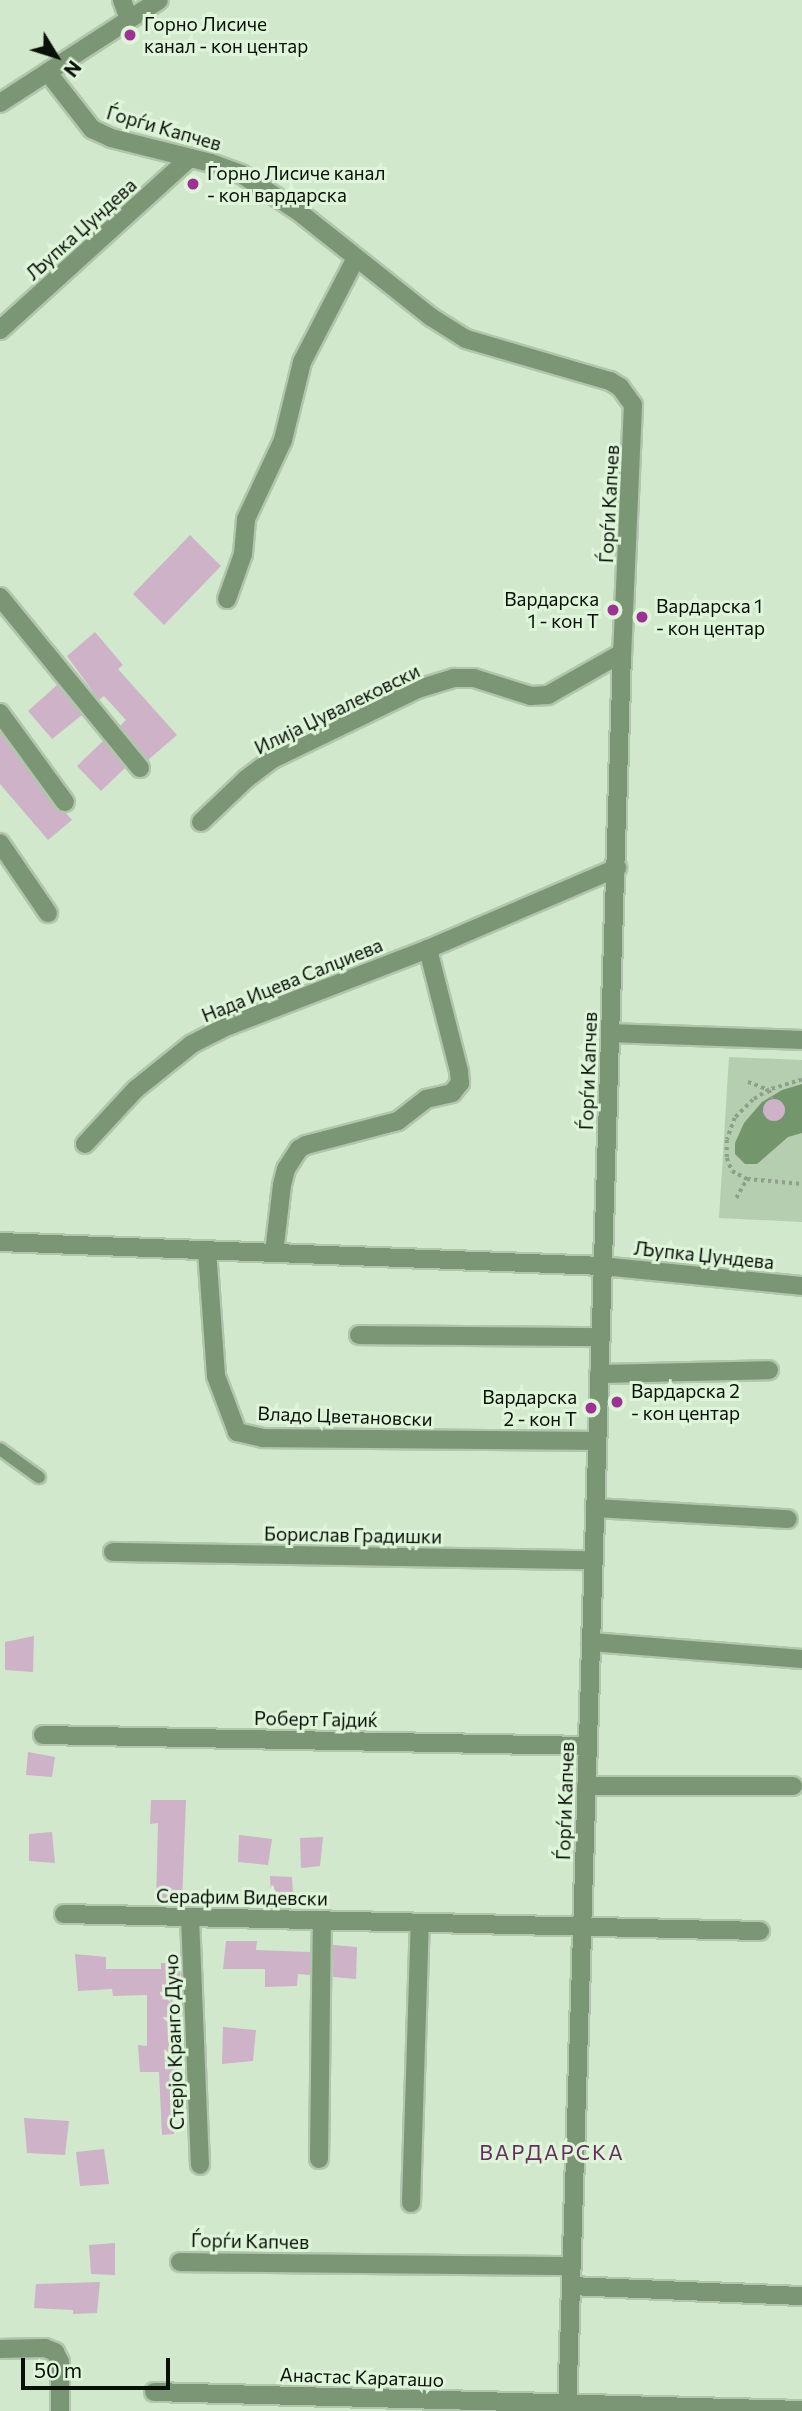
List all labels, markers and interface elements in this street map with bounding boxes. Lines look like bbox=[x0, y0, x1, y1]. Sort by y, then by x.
place label: Горно Лисиче канал - кон центар bbox=[144, 13, 308, 57]
north arrow bbox=[21, 21, 91, 91]
marker: Горно Лисиче канал - кон центар bbox=[122, 27, 138, 43]
text: N bbox=[59, 57, 86, 82]
street label: Ѓорѓи Капчев bbox=[104, 101, 224, 155]
place label: Горно Лисиче канал - кон вардарска bbox=[207, 162, 385, 206]
street label: Љупка Џундева bbox=[21, 173, 141, 285]
marker: Горно Лисиче канал - кон вардарска bbox=[185, 176, 201, 192]
street label: Ѓорѓи Капчев bbox=[595, 444, 623, 564]
place label: Вардарска 1 - кон Т bbox=[504, 588, 599, 632]
place label: Вардарска 1 - кон центар bbox=[656, 595, 765, 639]
marker: Вардарска 1 - кон Т bbox=[605, 602, 621, 618]
marker: Вардарска 1 - кон центар bbox=[634, 609, 650, 625]
street label: Илија Џувалековски bbox=[251, 659, 423, 759]
street label: Нада Ицева Салџиева bbox=[198, 933, 386, 1027]
street label: Ѓорѓи Капчев bbox=[575, 1012, 601, 1130]
street label: Љупка Џундева bbox=[633, 1236, 775, 1274]
place label: Вардарска 2 - кон центар bbox=[631, 1380, 740, 1424]
place label: Вардарска 2 - кон Т bbox=[482, 1386, 577, 1430]
marker: Вардарска 2 - кон центар bbox=[609, 1394, 625, 1410]
marker: Вардарска 2 - кон Т bbox=[583, 1400, 599, 1416]
street label: Владо Цветановски bbox=[257, 1402, 433, 1430]
street label: Борислав Градишки bbox=[264, 1522, 442, 1548]
street label: Роберт Гајдиќ bbox=[254, 1707, 378, 1731]
street label: Ѓорѓи Капчев bbox=[552, 1742, 578, 1860]
street label: Серафим Видевски bbox=[156, 1884, 328, 1910]
street label: Стерјо Кранго Дучо bbox=[160, 1954, 188, 2130]
district label: ВАРДАРСКА bbox=[480, 2139, 624, 2165]
street label: Ѓорѓи Капчев bbox=[191, 2229, 309, 2253]
scale bar bbox=[24, 2344, 173, 2388]
text: 50 m bbox=[34, 2357, 82, 2382]
street label: Анастас Караташо bbox=[279, 2363, 445, 2391]

